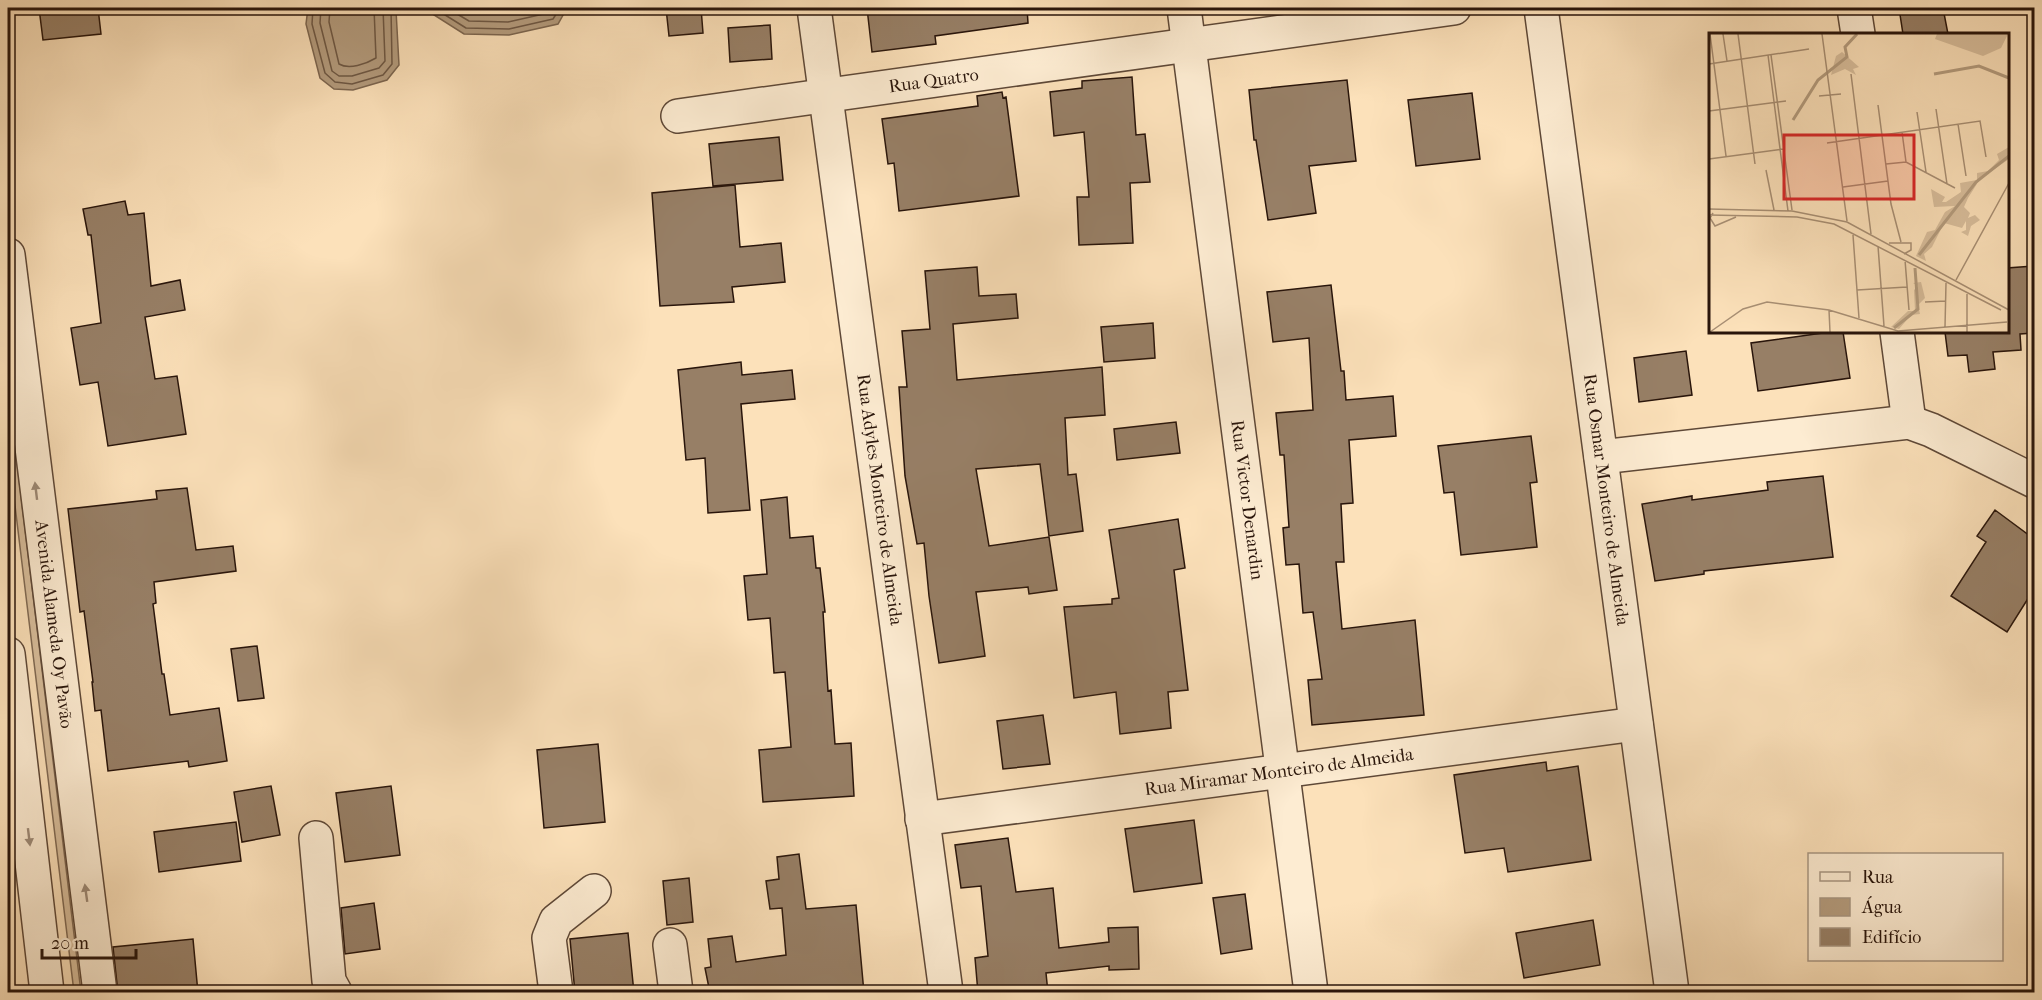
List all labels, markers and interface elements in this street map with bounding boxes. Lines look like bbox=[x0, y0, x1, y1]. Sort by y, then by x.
inset map bbox=[1709, 33, 2009, 333]
street label: Rua Quatro bbox=[887, 64, 980, 98]
street label: Rua Osmar Monteiro de Almeida bbox=[1579, 372, 1633, 628]
street label: Rua Adyles Monteiro de Almeida bbox=[852, 373, 907, 627]
street label: Rua Victor Denardin bbox=[1226, 419, 1268, 582]
one-way arrow bbox=[32, 481, 41, 500]
street label: Avenida Alameda Oy Pavão bbox=[30, 518, 77, 730]
street label: Rua Miramar Monteiro de Almeida bbox=[1143, 744, 1415, 800]
one-way arrow bbox=[24, 827, 34, 846]
legend bbox=[1808, 853, 2003, 961]
text: Rua bbox=[1862, 867, 1894, 888]
one-way arrow bbox=[82, 883, 91, 902]
text: Água bbox=[1861, 896, 1903, 918]
scale bar bbox=[42, 922, 136, 960]
text: Edifício bbox=[1862, 927, 1921, 948]
text: 20 m bbox=[51, 933, 89, 954]

